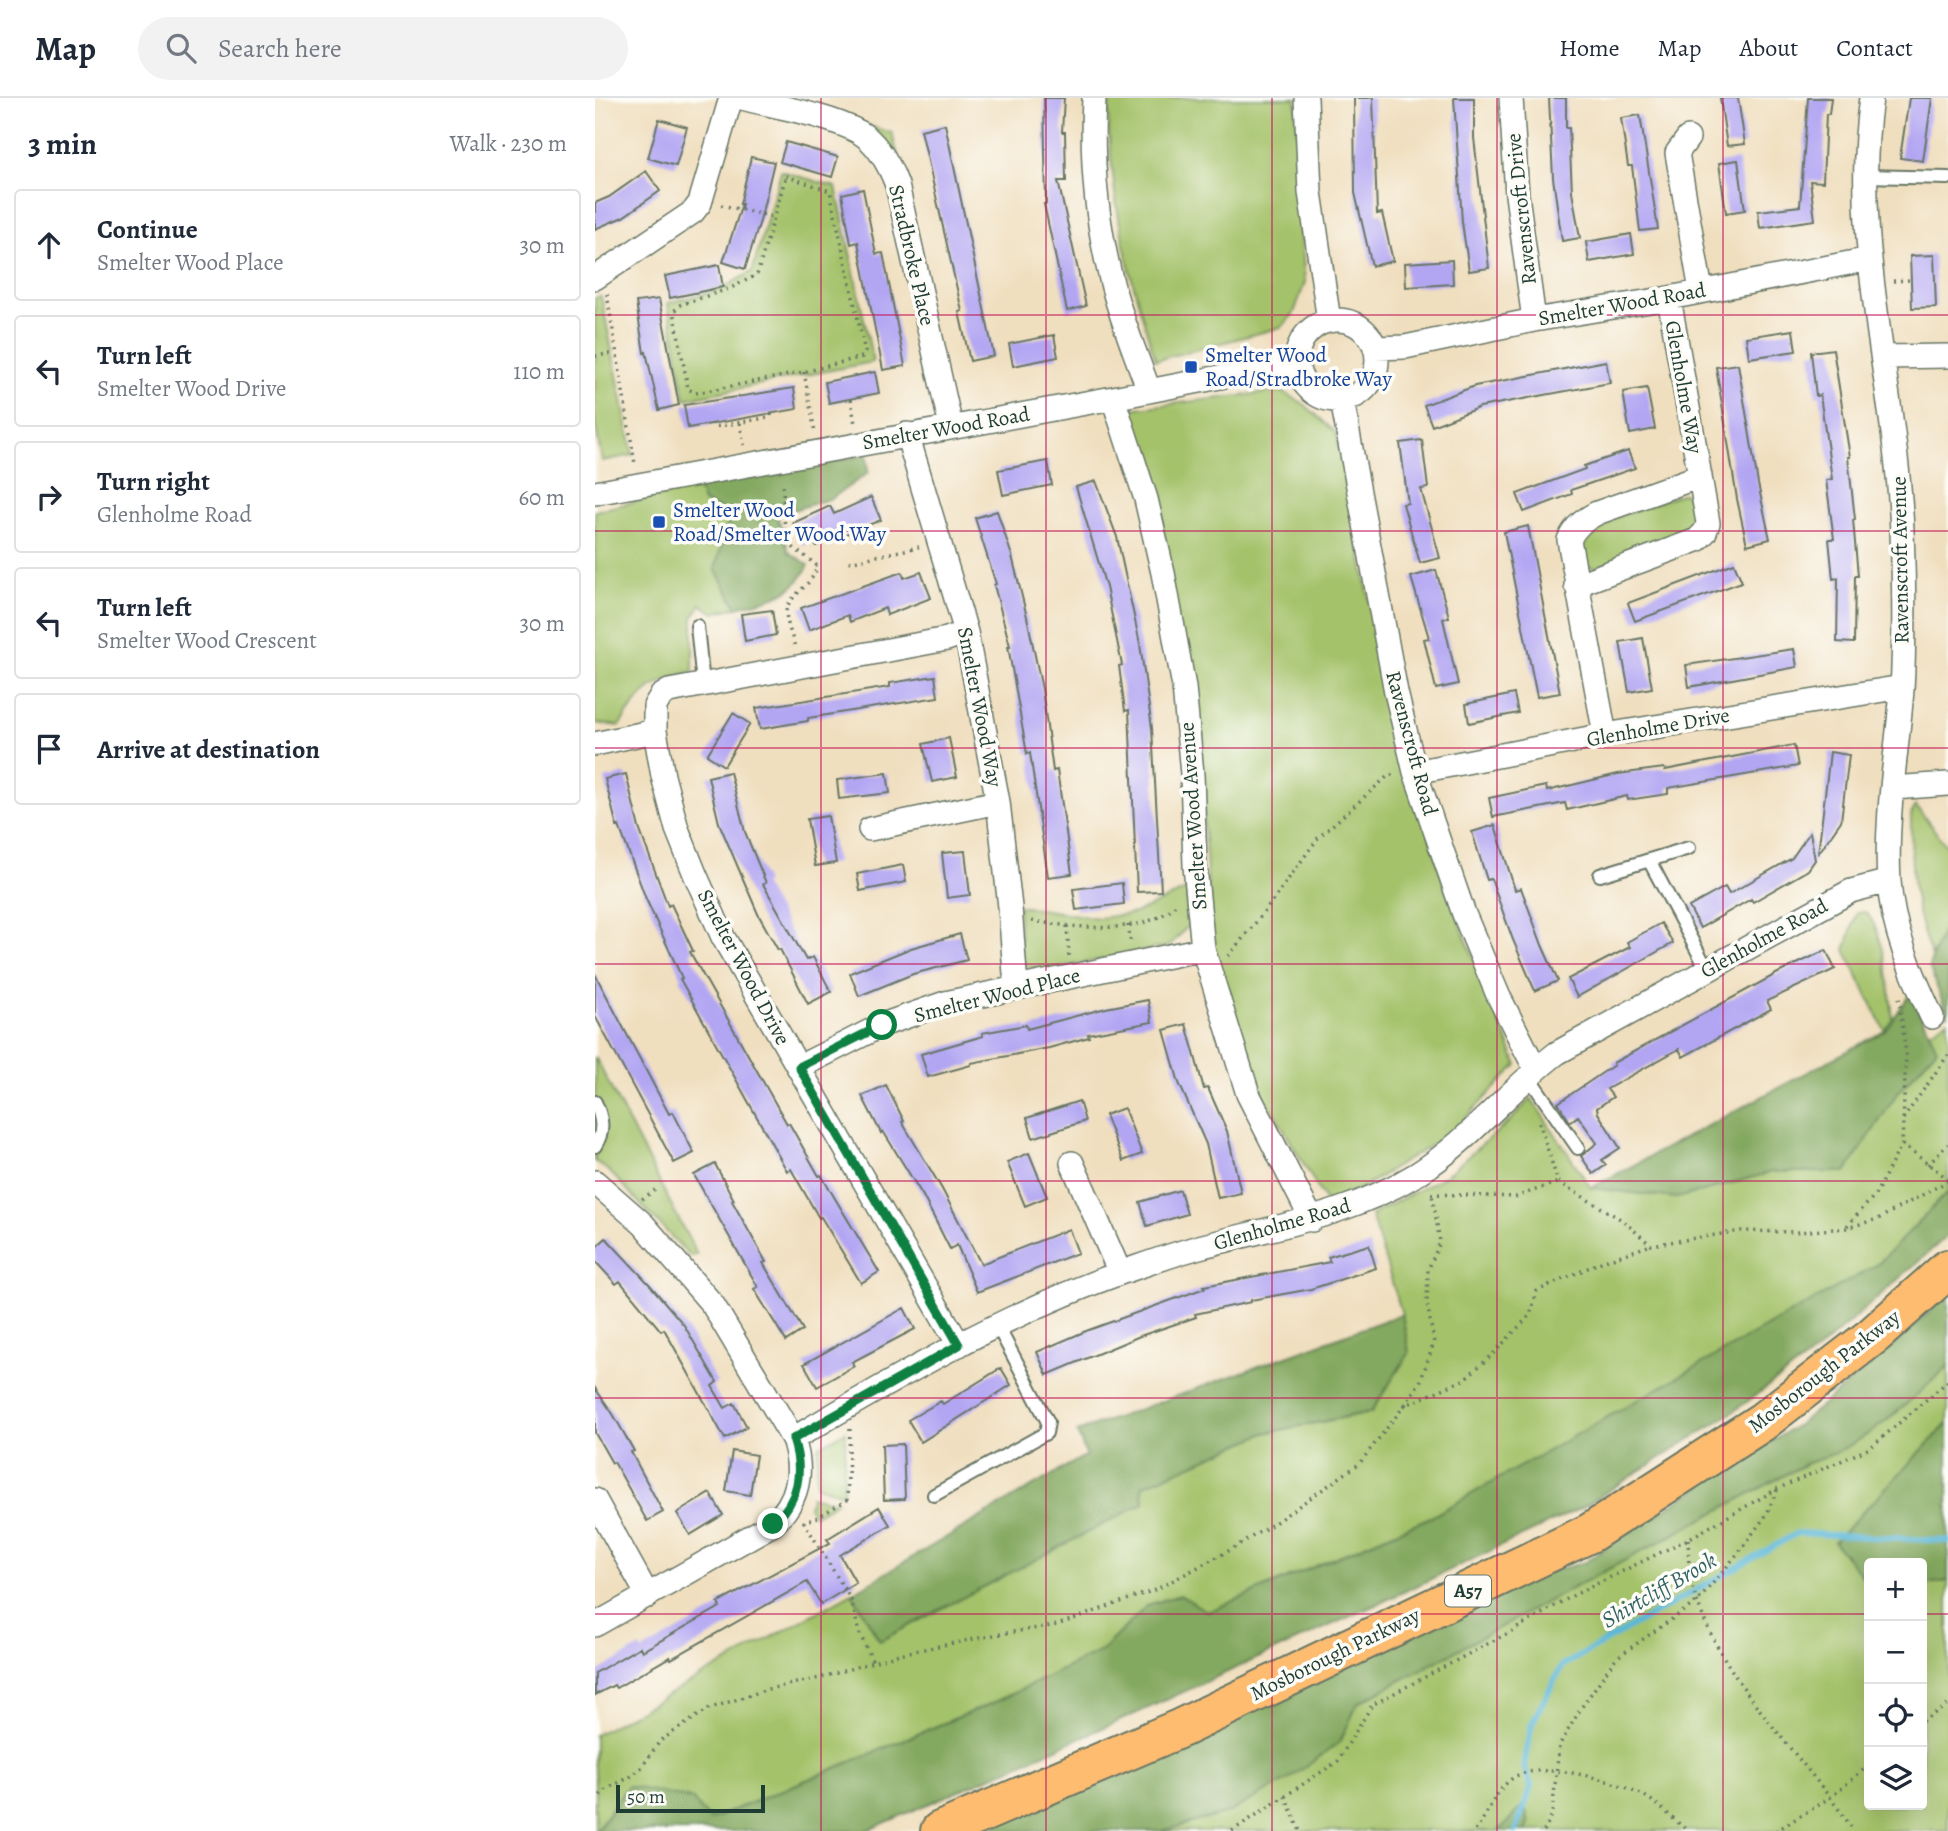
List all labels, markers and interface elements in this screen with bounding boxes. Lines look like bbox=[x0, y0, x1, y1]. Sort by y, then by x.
search box bbox=[138, 17, 628, 80]
text: Map bbox=[35, 26, 96, 71]
icon: search bbox=[162, 29, 200, 67]
text: Search here bbox=[218, 31, 342, 66]
text: Home bbox=[1559, 32, 1620, 64]
text: Map bbox=[1658, 32, 1702, 64]
text: About bbox=[1740, 32, 1798, 64]
text: Contact bbox=[1836, 32, 1913, 64]
text: 3 min bbox=[28, 124, 97, 164]
text: Walk · 230 m bbox=[450, 128, 567, 159]
street label: Ravenscroft Drive bbox=[1499, 132, 1543, 286]
street label: Stradbroke Place bbox=[882, 182, 942, 328]
text: Continue bbox=[97, 212, 198, 247]
icon: ahead bbox=[30, 226, 68, 264]
text: 30 m bbox=[519, 230, 565, 261]
text: Smelter Wood Place bbox=[97, 247, 284, 278]
street label: Smelter Wood Road bbox=[1536, 275, 1709, 333]
street label: Glenholme Way bbox=[1659, 318, 1710, 456]
text: Turn left bbox=[97, 338, 192, 373]
place label: Smelter Wood Road/Stradbroke Way bbox=[1205, 341, 1392, 393]
icon: left bbox=[30, 352, 68, 390]
text: 110 m bbox=[513, 356, 565, 387]
marker: Smelter Wood Road/Stradbroke Way bbox=[1183, 359, 1199, 375]
text: Smelter Wood Drive bbox=[97, 373, 286, 404]
street label: Smelter Wood Road bbox=[860, 399, 1033, 457]
text: Turn right bbox=[97, 464, 210, 499]
street label: Ravenscroft Avenue bbox=[1885, 476, 1915, 644]
icon: right bbox=[30, 478, 68, 516]
text: 60 m bbox=[518, 482, 565, 513]
place label: Smelter Wood Road/Smelter Wood Way bbox=[673, 496, 887, 548]
text: Glenholme Road bbox=[97, 499, 252, 530]
marker: Smelter Wood Road/Smelter Wood Way bbox=[651, 514, 667, 530]
text: Turn left bbox=[97, 590, 192, 625]
icon: left bbox=[30, 604, 68, 642]
text: 30 m bbox=[519, 608, 565, 639]
text: Smelter Wood Crescent bbox=[97, 625, 317, 656]
street label: Smelter Wood Way bbox=[951, 625, 1009, 790]
street label: Ravenscroft Road bbox=[1379, 667, 1445, 819]
street label: Glenholme Drive bbox=[1584, 701, 1732, 753]
street label: Smelter Wood Avenue bbox=[1172, 721, 1214, 911]
icon: arrive bbox=[30, 730, 68, 768]
text: Arrive at destination bbox=[97, 732, 320, 767]
street label: Smelter Wood Drive bbox=[691, 884, 797, 1050]
street label: Glenholme Road bbox=[1695, 891, 1833, 985]
street label: Smelter Wood Place bbox=[911, 961, 1083, 1029]
route start bbox=[866, 1009, 897, 1040]
street label: Glenholme Road bbox=[1210, 1191, 1355, 1257]
street label: Mosborough Parkway bbox=[1742, 1302, 1906, 1439]
route end bbox=[757, 1508, 788, 1539]
water label: Shirtcliff Brook bbox=[1596, 1545, 1722, 1635]
map controls bbox=[1864, 1558, 1927, 1810]
button: + bbox=[1864, 1558, 1927, 1621]
road number: A57 bbox=[1445, 1576, 1491, 1606]
street label: Mosborough Parkway bbox=[1245, 1600, 1425, 1707]
button: − bbox=[1864, 1621, 1927, 1684]
button: locate bbox=[1864, 1684, 1927, 1747]
button: layers bbox=[1864, 1747, 1927, 1810]
scale bar bbox=[616, 1782, 765, 1814]
text: 50 m bbox=[627, 1784, 665, 1810]

